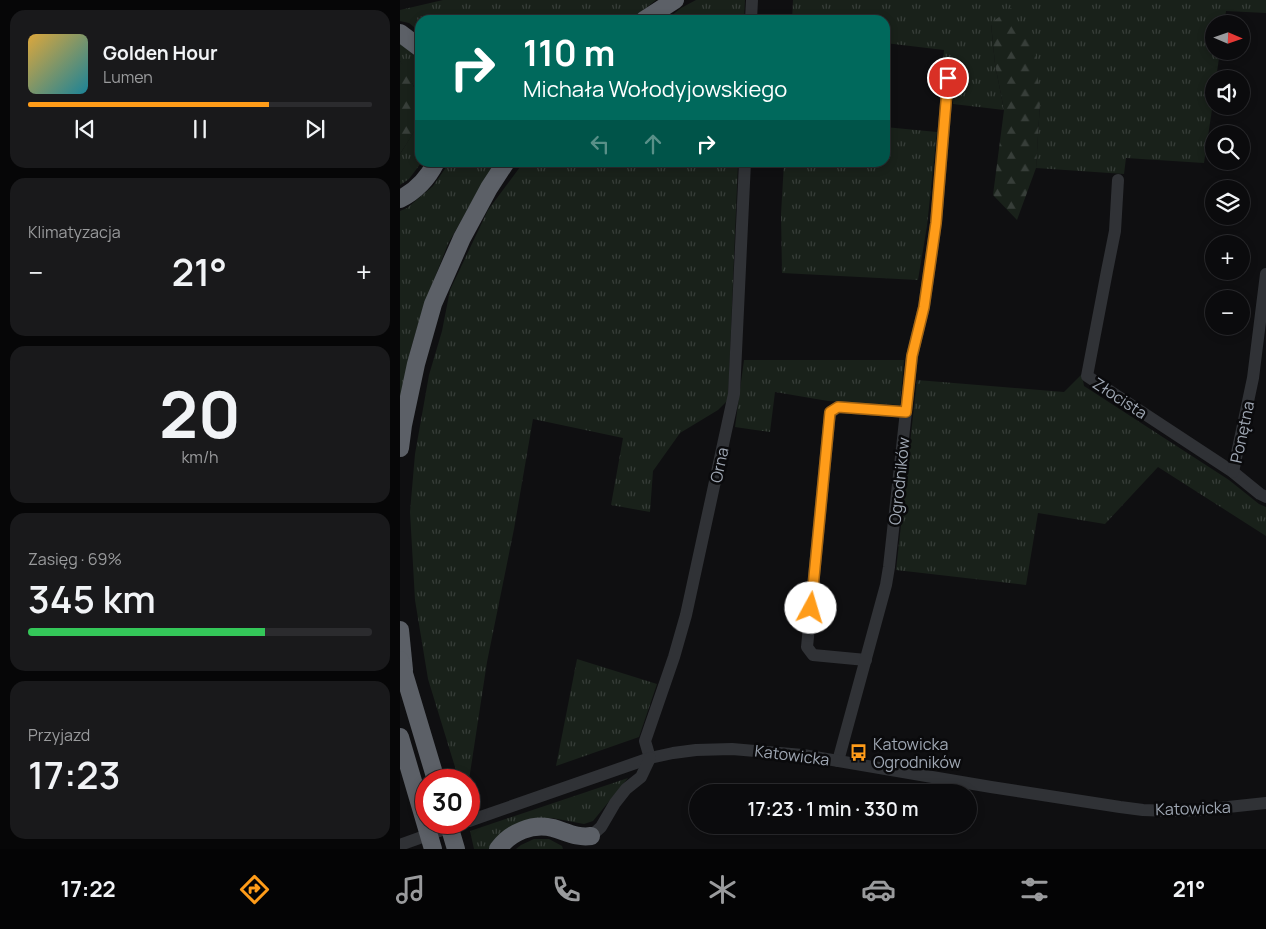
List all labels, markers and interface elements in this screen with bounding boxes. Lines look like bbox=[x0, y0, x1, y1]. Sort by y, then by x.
north arrow bbox=[1205, 15, 1250, 60]
map controls bbox=[1205, 15, 1250, 335]
text: 110 m bbox=[523, 29, 615, 77]
icon: right bbox=[440, 35, 505, 100]
text: Golden Hour bbox=[103, 40, 217, 66]
pin bbox=[927, 57, 969, 99]
icon: arrive bbox=[934, 64, 962, 92]
text: Lumen bbox=[103, 66, 153, 88]
button: sound bbox=[1205, 70, 1250, 115]
text: Michała Wołodyjowskiego bbox=[523, 74, 787, 104]
icon: previous bbox=[71, 115, 99, 143]
icon: pause bbox=[186, 115, 214, 143]
icon: next bbox=[301, 115, 329, 143]
button: search bbox=[1205, 125, 1250, 170]
icon: left bbox=[586, 130, 614, 158]
icon: ahead bbox=[639, 130, 667, 158]
icon: right bbox=[692, 130, 720, 158]
button: layers bbox=[1205, 180, 1250, 225]
text: Klimatyzacja bbox=[28, 221, 121, 243]
button: + bbox=[1205, 235, 1250, 280]
text: 21° bbox=[172, 245, 227, 297]
text: − bbox=[28, 253, 43, 291]
text: + bbox=[356, 253, 372, 291]
button: − bbox=[1205, 290, 1250, 335]
text: 20 bbox=[159, 369, 241, 458]
street label: Złocista bbox=[1088, 372, 1152, 424]
street label: Ponętna bbox=[1225, 399, 1259, 465]
street label: Ogrodników bbox=[883, 436, 915, 526]
street label: Orna bbox=[705, 445, 733, 485]
text: km/h bbox=[181, 446, 219, 468]
text: Zasięg · 69% bbox=[28, 548, 122, 570]
text: 345 km bbox=[28, 572, 156, 624]
position arrow bbox=[784, 581, 836, 633]
text: Przyjazd bbox=[28, 724, 90, 746]
place label: Katowicka Ogrodników bbox=[873, 733, 961, 773]
street label: Katowicka bbox=[753, 739, 831, 771]
bus stop icon: Katowicka Ogrodników bbox=[849, 743, 869, 763]
text: 17:23 bbox=[28, 748, 120, 800]
speed limit sign: 30 bbox=[415, 769, 480, 834]
text: 17:23 · 1 min · 330 m bbox=[748, 796, 918, 822]
street label: Katowicka bbox=[1155, 796, 1231, 820]
icon: directions bbox=[237, 872, 272, 907]
icon: music bbox=[393, 872, 428, 907]
icon: phone bbox=[549, 872, 584, 907]
icon: climate bbox=[705, 872, 740, 907]
icon: car bbox=[861, 872, 896, 907]
icon: filters bbox=[1017, 872, 1052, 907]
text: 17:22 bbox=[61, 874, 116, 904]
text: 21° bbox=[1173, 874, 1205, 904]

